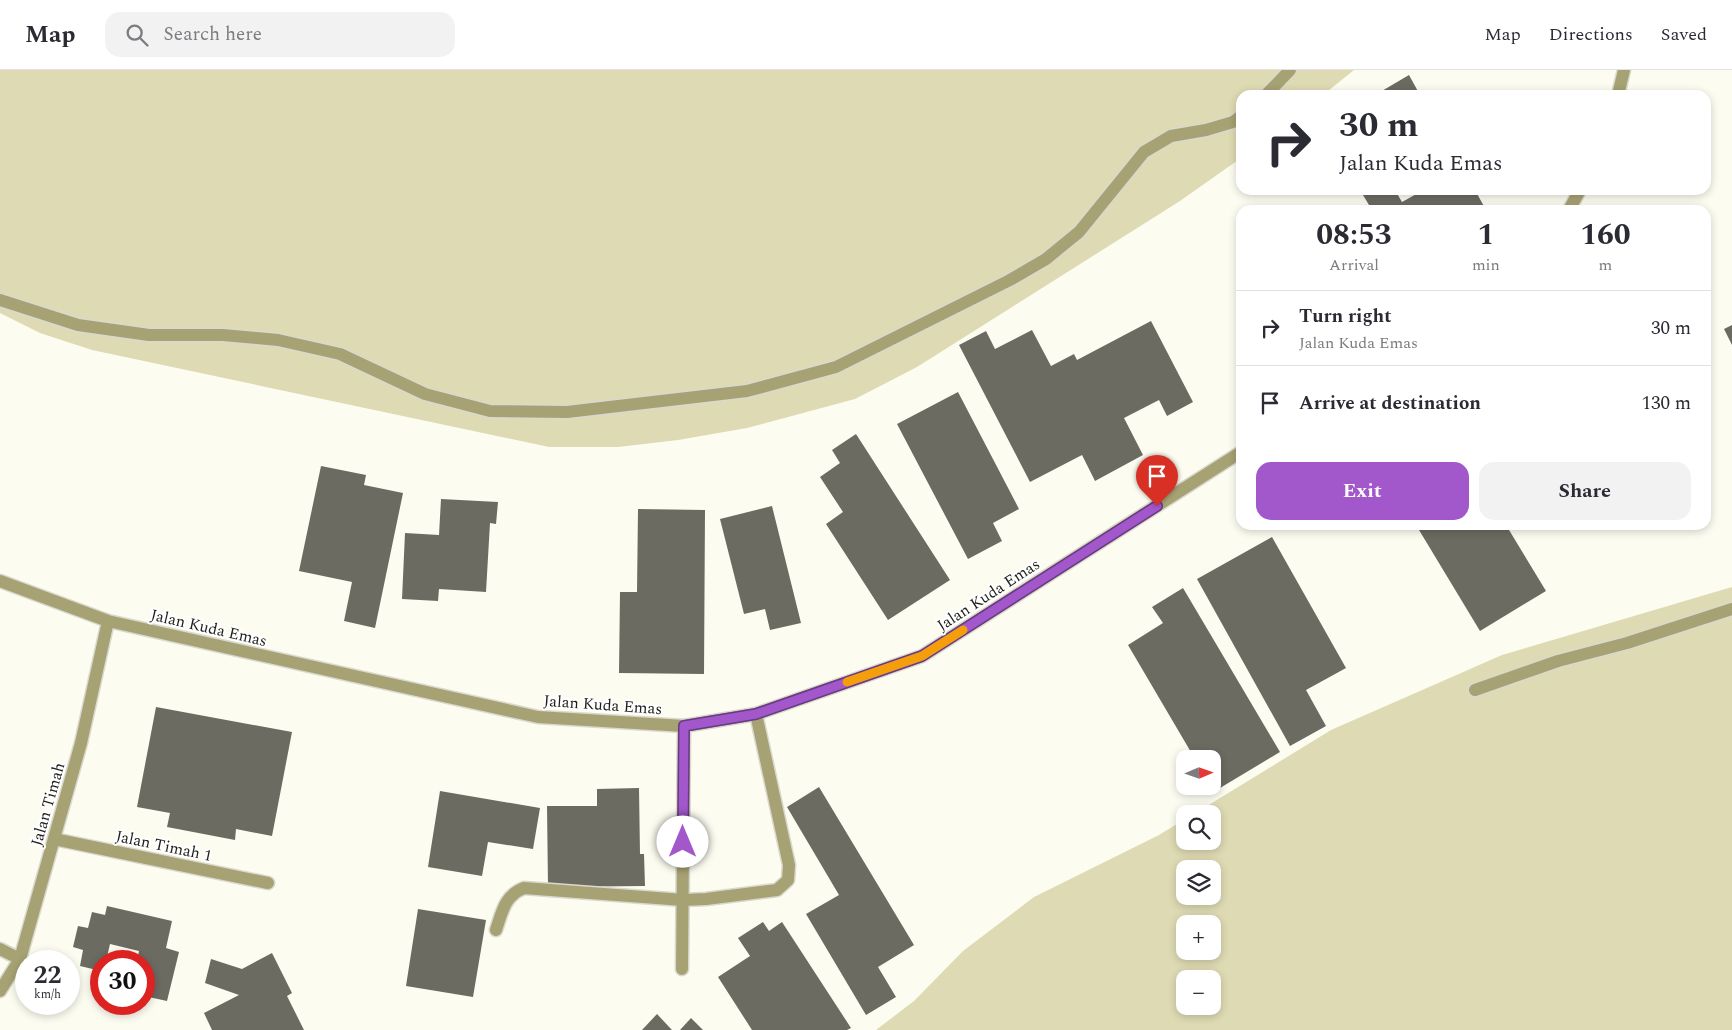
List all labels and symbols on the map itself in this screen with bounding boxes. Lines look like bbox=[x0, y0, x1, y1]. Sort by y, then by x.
pin bbox=[1136, 455, 1178, 506]
street label: Jalan Kuda Emas bbox=[932, 552, 1045, 637]
street label: Jalan Kuda Emas bbox=[148, 603, 269, 653]
street label: Jalan Kuda Emas bbox=[543, 689, 663, 721]
north arrow bbox=[1176, 750, 1221, 795]
street label: Jalan Timah bbox=[25, 760, 71, 849]
position arrow bbox=[656, 815, 708, 867]
street label: Jalan Timah 1 bbox=[113, 824, 214, 868]
speed limit sign: 30 bbox=[90, 950, 155, 1015]

